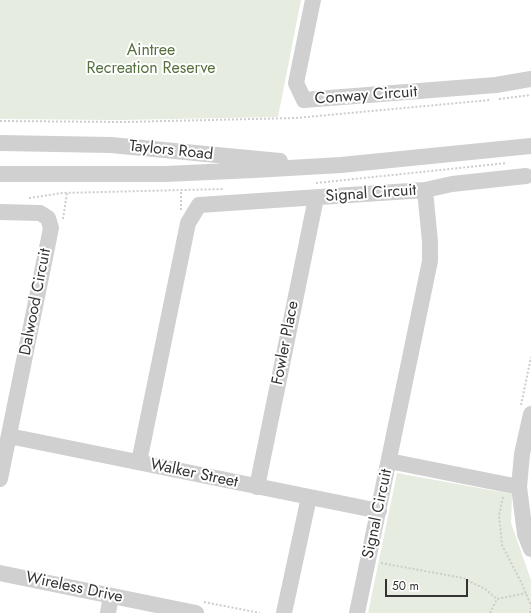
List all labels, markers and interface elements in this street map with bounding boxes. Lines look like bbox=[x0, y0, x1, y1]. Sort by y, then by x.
park label: Aintree Recreation Reserve bbox=[87, 41, 215, 79]
street label: Conway Circuit bbox=[314, 83, 418, 109]
street label: Taylors Road bbox=[128, 137, 214, 165]
street label: Signal Circuit bbox=[325, 181, 417, 207]
street label: Dalwood Circuit bbox=[16, 247, 56, 357]
street label: Fowler Place bbox=[268, 299, 304, 387]
street label: Walker Street bbox=[148, 455, 240, 493]
street label: Signal Circuit bbox=[359, 467, 397, 561]
street label: Wireless Drive bbox=[24, 568, 124, 608]
scale bar bbox=[387, 571, 470, 597]
text: 50 m bbox=[392, 577, 419, 595]

